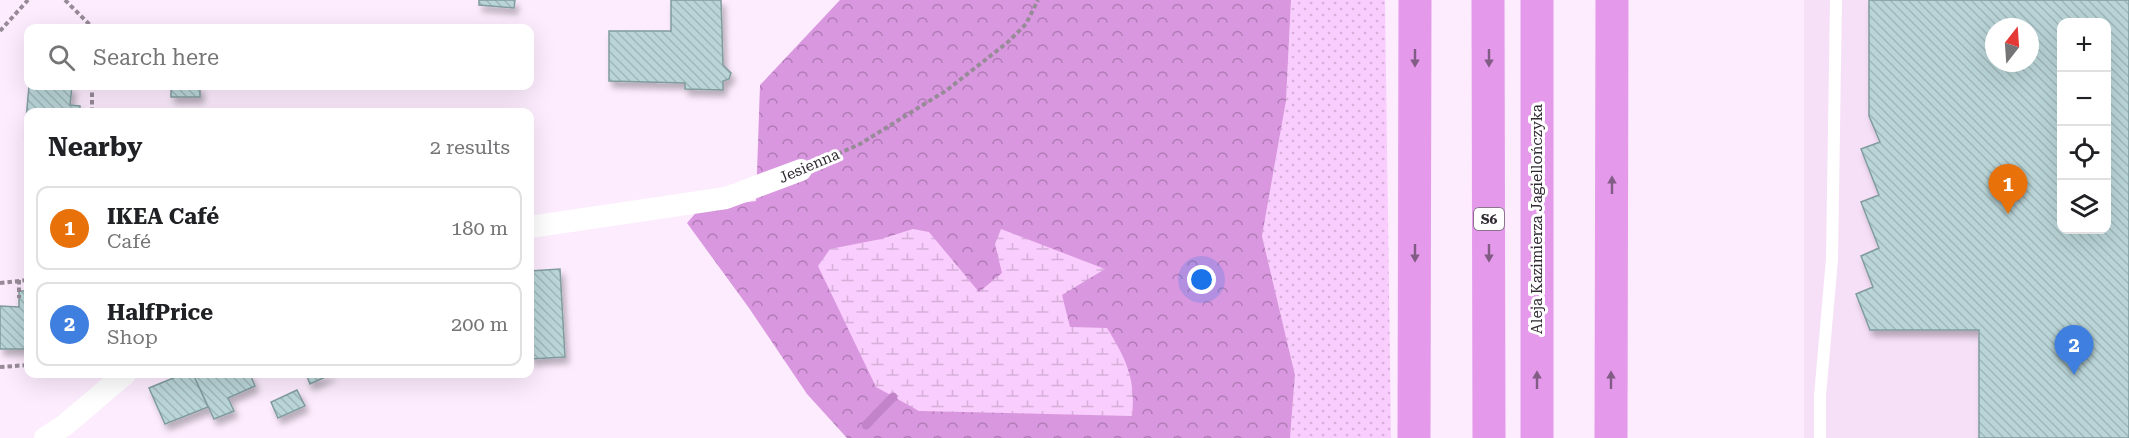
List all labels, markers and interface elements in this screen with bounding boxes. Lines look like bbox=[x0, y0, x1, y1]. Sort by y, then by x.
north arrow bbox=[1985, 18, 2039, 72]
map controls bbox=[2057, 18, 2111, 234]
button: + bbox=[2057, 18, 2111, 72]
search box bbox=[24, 24, 534, 90]
icon: search bbox=[45, 41, 78, 74]
text: Search here bbox=[93, 45, 219, 70]
one-way arrow bbox=[1410, 49, 1420, 68]
one-way arrow bbox=[1484, 49, 1494, 68]
button: − bbox=[2057, 72, 2111, 126]
street label: Aleja Kazimierza Jagiellończyka bbox=[1528, 104, 1546, 334]
button: locate bbox=[2057, 126, 2111, 180]
text: Nearby bbox=[48, 132, 142, 162]
text: 2 results bbox=[430, 135, 510, 159]
street label: Jesienna bbox=[776, 145, 842, 187]
pin: 1 bbox=[1988, 164, 2028, 214]
one-way arrow bbox=[1607, 175, 1617, 194]
button: layers bbox=[2057, 180, 2111, 234]
text: IKEA Café bbox=[107, 204, 219, 229]
road number: S6 bbox=[1474, 208, 1504, 230]
text: 1 bbox=[64, 216, 75, 240]
text: 180 m bbox=[451, 216, 508, 240]
text: Café bbox=[107, 229, 151, 253]
one-way arrow bbox=[1410, 244, 1420, 263]
one-way arrow bbox=[1484, 244, 1494, 263]
your location bbox=[1187, 265, 1216, 294]
text: HalfPrice bbox=[107, 300, 213, 325]
text: 2 bbox=[64, 312, 75, 336]
text: 200 m bbox=[451, 312, 508, 336]
text: Shop bbox=[107, 325, 158, 349]
pin: 2 bbox=[2054, 326, 2094, 375]
one-way arrow bbox=[1532, 370, 1542, 389]
one-way arrow bbox=[1606, 370, 1616, 389]

